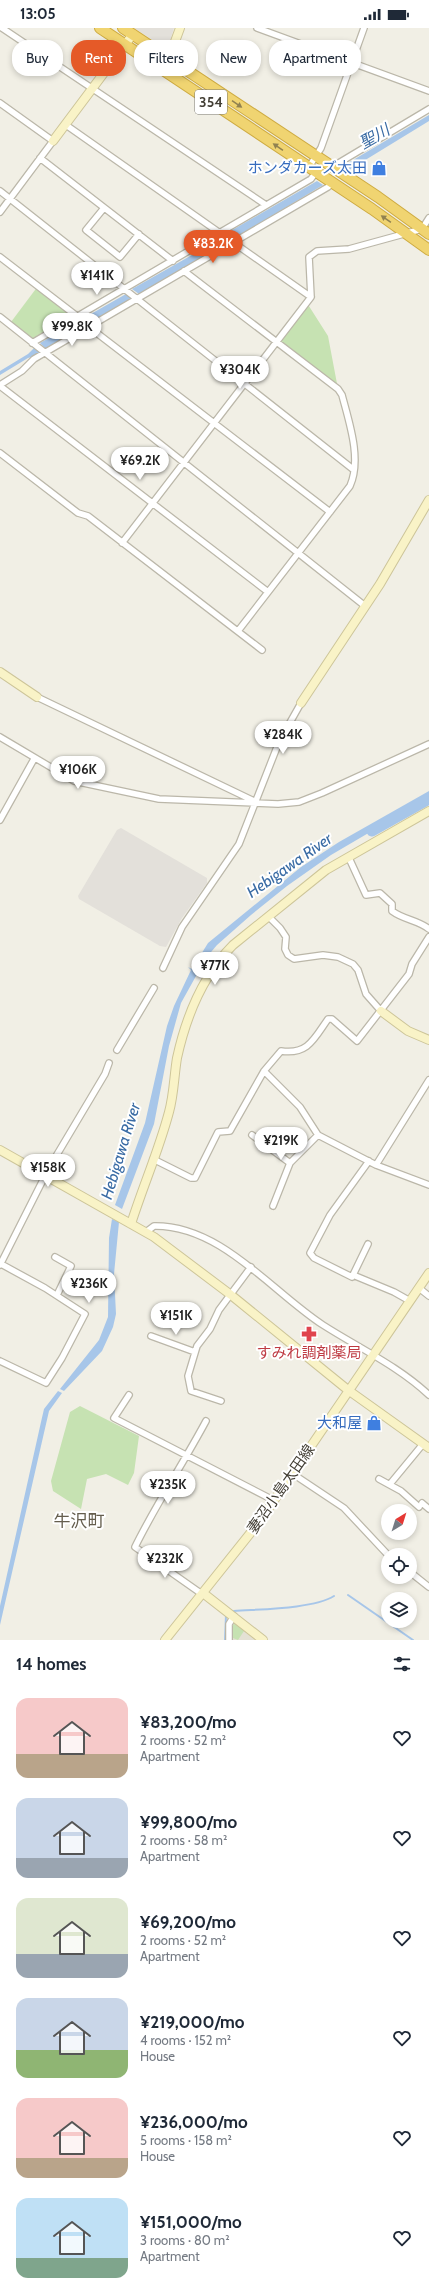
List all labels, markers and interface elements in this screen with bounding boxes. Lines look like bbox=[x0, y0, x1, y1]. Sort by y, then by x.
text: 13:05 bbox=[20, 5, 56, 23]
chip: Buy bbox=[12, 40, 63, 76]
chip: Rent bbox=[71, 40, 126, 76]
chip: Filters bbox=[134, 40, 198, 76]
chip: New bbox=[206, 40, 261, 76]
chip: Apartment bbox=[269, 40, 361, 76]
road number: 354 bbox=[195, 90, 227, 114]
one-way arrow bbox=[231, 100, 243, 107]
water label: 聖川 bbox=[356, 119, 395, 153]
one-way arrow bbox=[272, 143, 284, 150]
place label: ホンダカーズ太田 bbox=[248, 159, 367, 177]
shop icon: ホンダカーズ太田 bbox=[370, 159, 388, 177]
one-way arrow bbox=[381, 215, 391, 223]
pin: ¥83.2K bbox=[180, 230, 246, 264]
text: ¥83.2K bbox=[193, 235, 233, 251]
pin: ¥141K bbox=[69, 262, 125, 296]
text: ¥141K bbox=[80, 267, 114, 283]
pin: ¥99.8K bbox=[39, 313, 105, 347]
text: ¥99.8K bbox=[51, 318, 93, 334]
pin: ¥304K bbox=[212, 356, 268, 390]
text: ¥304K bbox=[220, 361, 260, 377]
pin: ¥69.2K bbox=[107, 447, 173, 481]
text: ¥69.2K bbox=[120, 452, 160, 468]
pin: ¥284K bbox=[255, 721, 311, 755]
text: ¥284K bbox=[264, 726, 302, 742]
pin: ¥106K bbox=[50, 756, 106, 790]
text: ¥106K bbox=[59, 761, 97, 777]
water label: Hebigawa River bbox=[243, 828, 336, 902]
pin: ¥77K bbox=[191, 952, 239, 986]
text: ¥77K bbox=[200, 957, 230, 973]
water label: Hebigawa River bbox=[97, 1100, 144, 1202]
pin: ¥219K bbox=[253, 1127, 309, 1161]
text: ¥219K bbox=[264, 1132, 298, 1148]
pin: ¥158K bbox=[20, 1154, 76, 1188]
text: ¥158K bbox=[30, 1159, 66, 1175]
pin: ¥236K bbox=[61, 1270, 117, 1304]
text: ¥236K bbox=[70, 1275, 108, 1291]
pin: ¥151K bbox=[148, 1302, 204, 1336]
text: ¥151K bbox=[160, 1307, 192, 1323]
pharmacy icon: すみれ調剤薬局 bbox=[300, 1325, 318, 1343]
place label: すみれ調剤薬局 bbox=[256, 1344, 362, 1362]
place label: 大和屋 bbox=[317, 1414, 362, 1432]
shop icon: 大和屋 bbox=[365, 1414, 383, 1432]
street label: 妻沼小島太田線 bbox=[244, 1441, 318, 1537]
pin: ¥235K bbox=[140, 1471, 196, 1505]
text: ¥235K bbox=[150, 1476, 186, 1492]
north arrow bbox=[381, 1504, 417, 1540]
map controls bbox=[381, 1504, 417, 1628]
district label: 牛沢町 bbox=[54, 1511, 105, 1531]
pin: ¥232K bbox=[137, 1545, 193, 1579]
button: locate bbox=[381, 1548, 417, 1584]
text: ¥232K bbox=[147, 1550, 183, 1566]
button: layers bbox=[381, 1592, 417, 1628]
icon: filters bbox=[391, 1653, 413, 1675]
text: 14 homes bbox=[16, 1654, 86, 1674]
text: ¥83,200/mo bbox=[140, 1712, 237, 1732]
icon: home bbox=[48, 1714, 96, 1762]
icon: heart bbox=[391, 1727, 413, 1749]
text: 2 rooms · 52 m² bbox=[140, 1732, 226, 1748]
text: Apartment bbox=[140, 1748, 200, 1764]
text: ¥99,800/mo bbox=[140, 1812, 237, 1832]
icon: home bbox=[48, 1814, 96, 1862]
icon: heart bbox=[391, 1827, 413, 1849]
text: 2 rooms · 58 m² bbox=[140, 1832, 227, 1848]
text: Apartment bbox=[140, 1848, 200, 1864]
text: ¥69,200/mo bbox=[140, 1912, 236, 1932]
icon: home bbox=[48, 1914, 96, 1962]
icon: heart bbox=[391, 1927, 413, 1949]
text: 2 rooms · 52 m² bbox=[140, 1932, 226, 1948]
text: Apartment bbox=[140, 1948, 200, 1964]
text: ¥219,000/mo bbox=[140, 2012, 245, 2032]
icon: home bbox=[48, 2014, 96, 2062]
icon: heart bbox=[391, 2027, 413, 2049]
text: 4 rooms · 152 m² bbox=[140, 2032, 231, 2048]
text: House bbox=[140, 2048, 175, 2064]
text: ¥236,000/mo bbox=[140, 2112, 248, 2132]
icon: home bbox=[48, 2114, 96, 2162]
icon: heart bbox=[391, 2127, 413, 2149]
text: 5 rooms · 158 m² bbox=[140, 2132, 232, 2148]
text: House bbox=[140, 2148, 175, 2164]
text: ¥151,000/mo bbox=[140, 2212, 242, 2232]
icon: home bbox=[48, 2214, 96, 2262]
icon: heart bbox=[391, 2227, 413, 2249]
text: 3 rooms · 80 m² bbox=[140, 2232, 230, 2248]
text: Apartment bbox=[140, 2248, 200, 2264]

